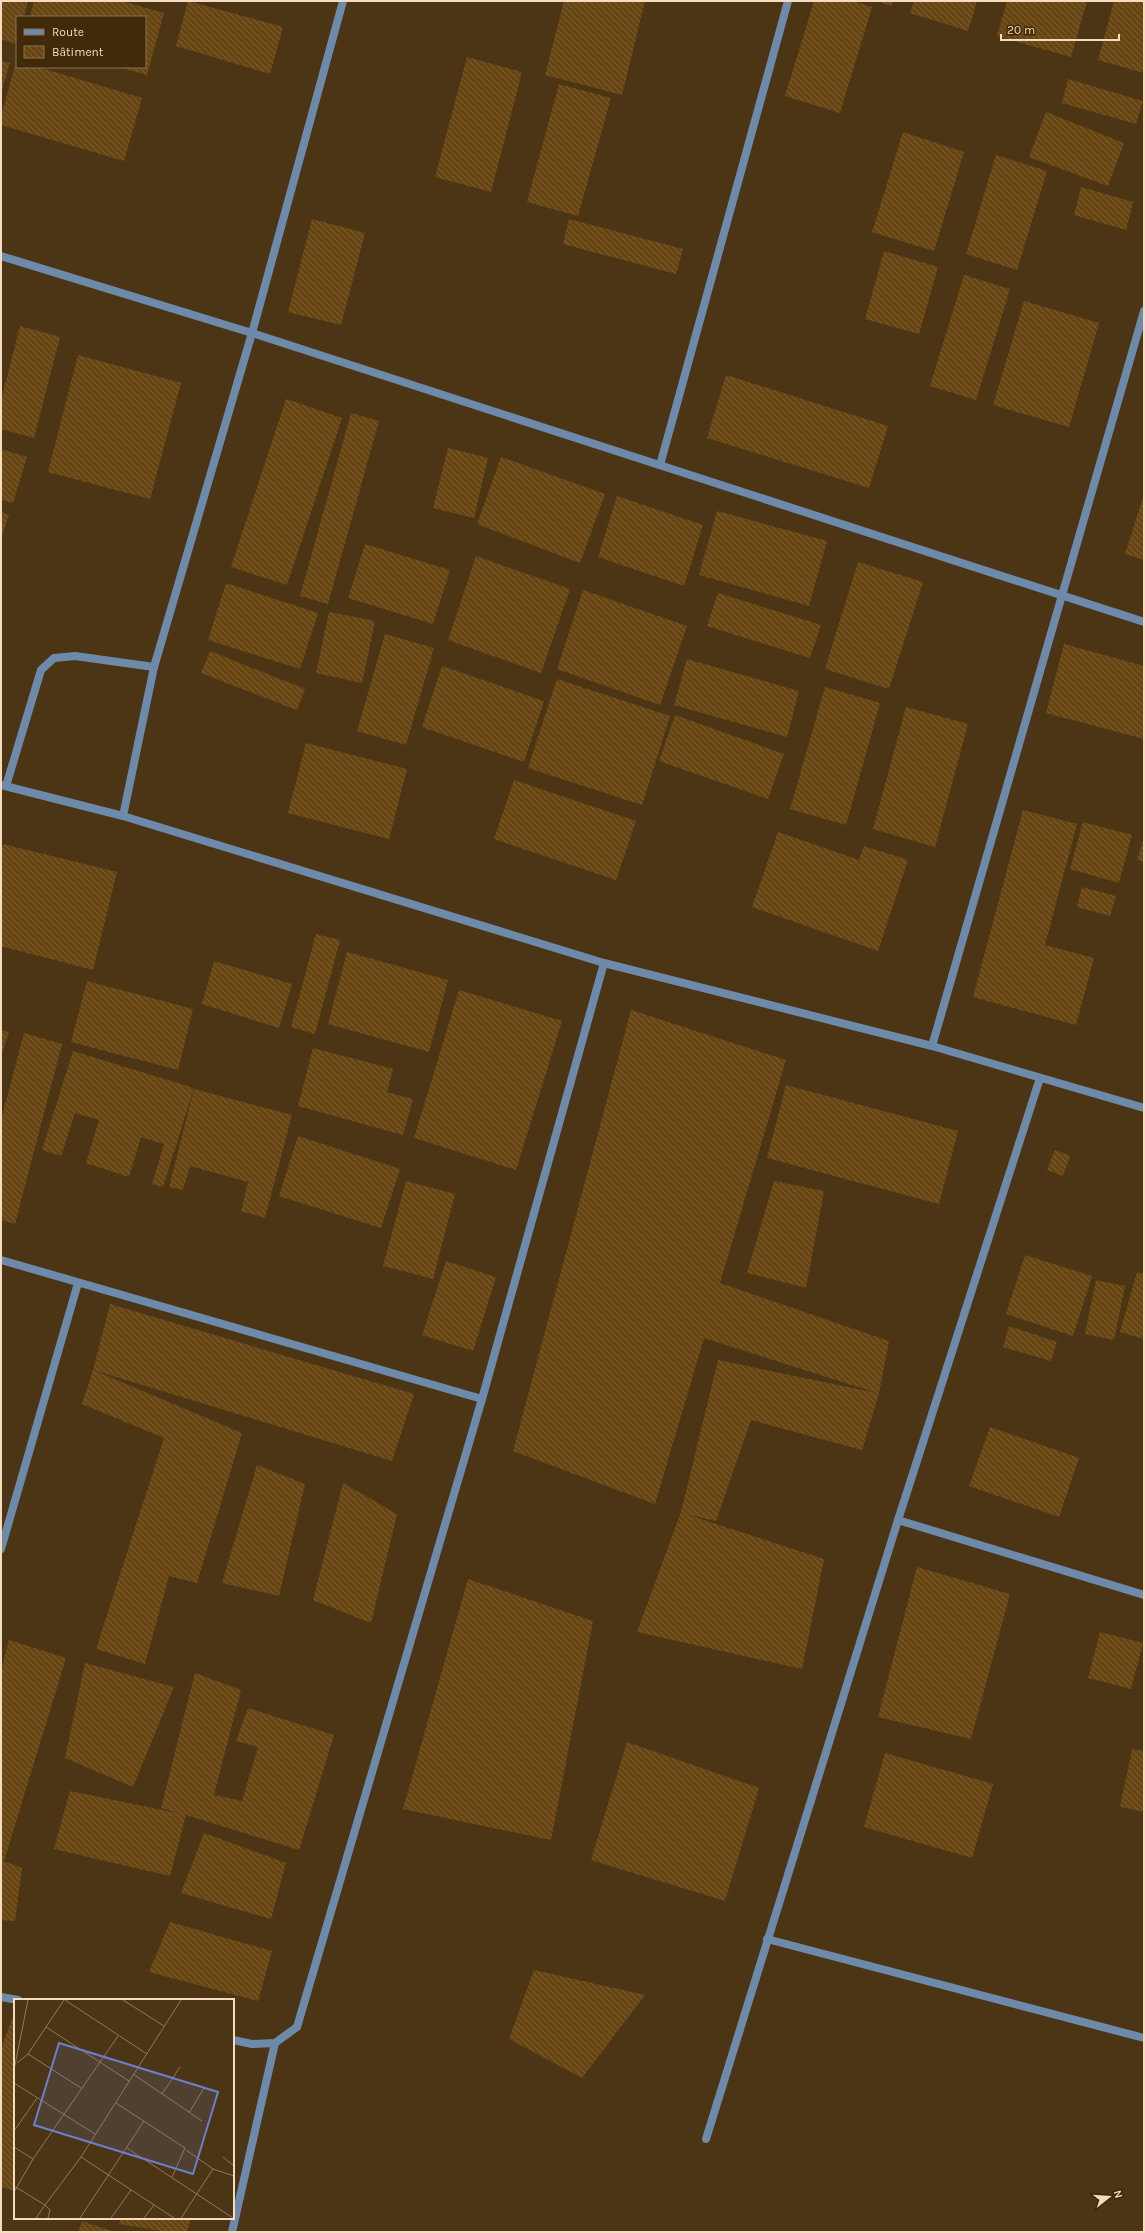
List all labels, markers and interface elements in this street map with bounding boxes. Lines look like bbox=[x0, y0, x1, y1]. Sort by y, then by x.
legend bbox=[16, 16, 146, 68]
scale bar bbox=[1001, 16, 1119, 42]
text: 20 m bbox=[1007, 23, 1035, 37]
text: Route bbox=[52, 25, 84, 39]
text: Bâtiment bbox=[52, 45, 104, 59]
inset map bbox=[14, 1999, 234, 2219]
north arrow bbox=[1089, 2177, 1129, 2217]
text: N bbox=[1111, 2189, 1125, 2200]

